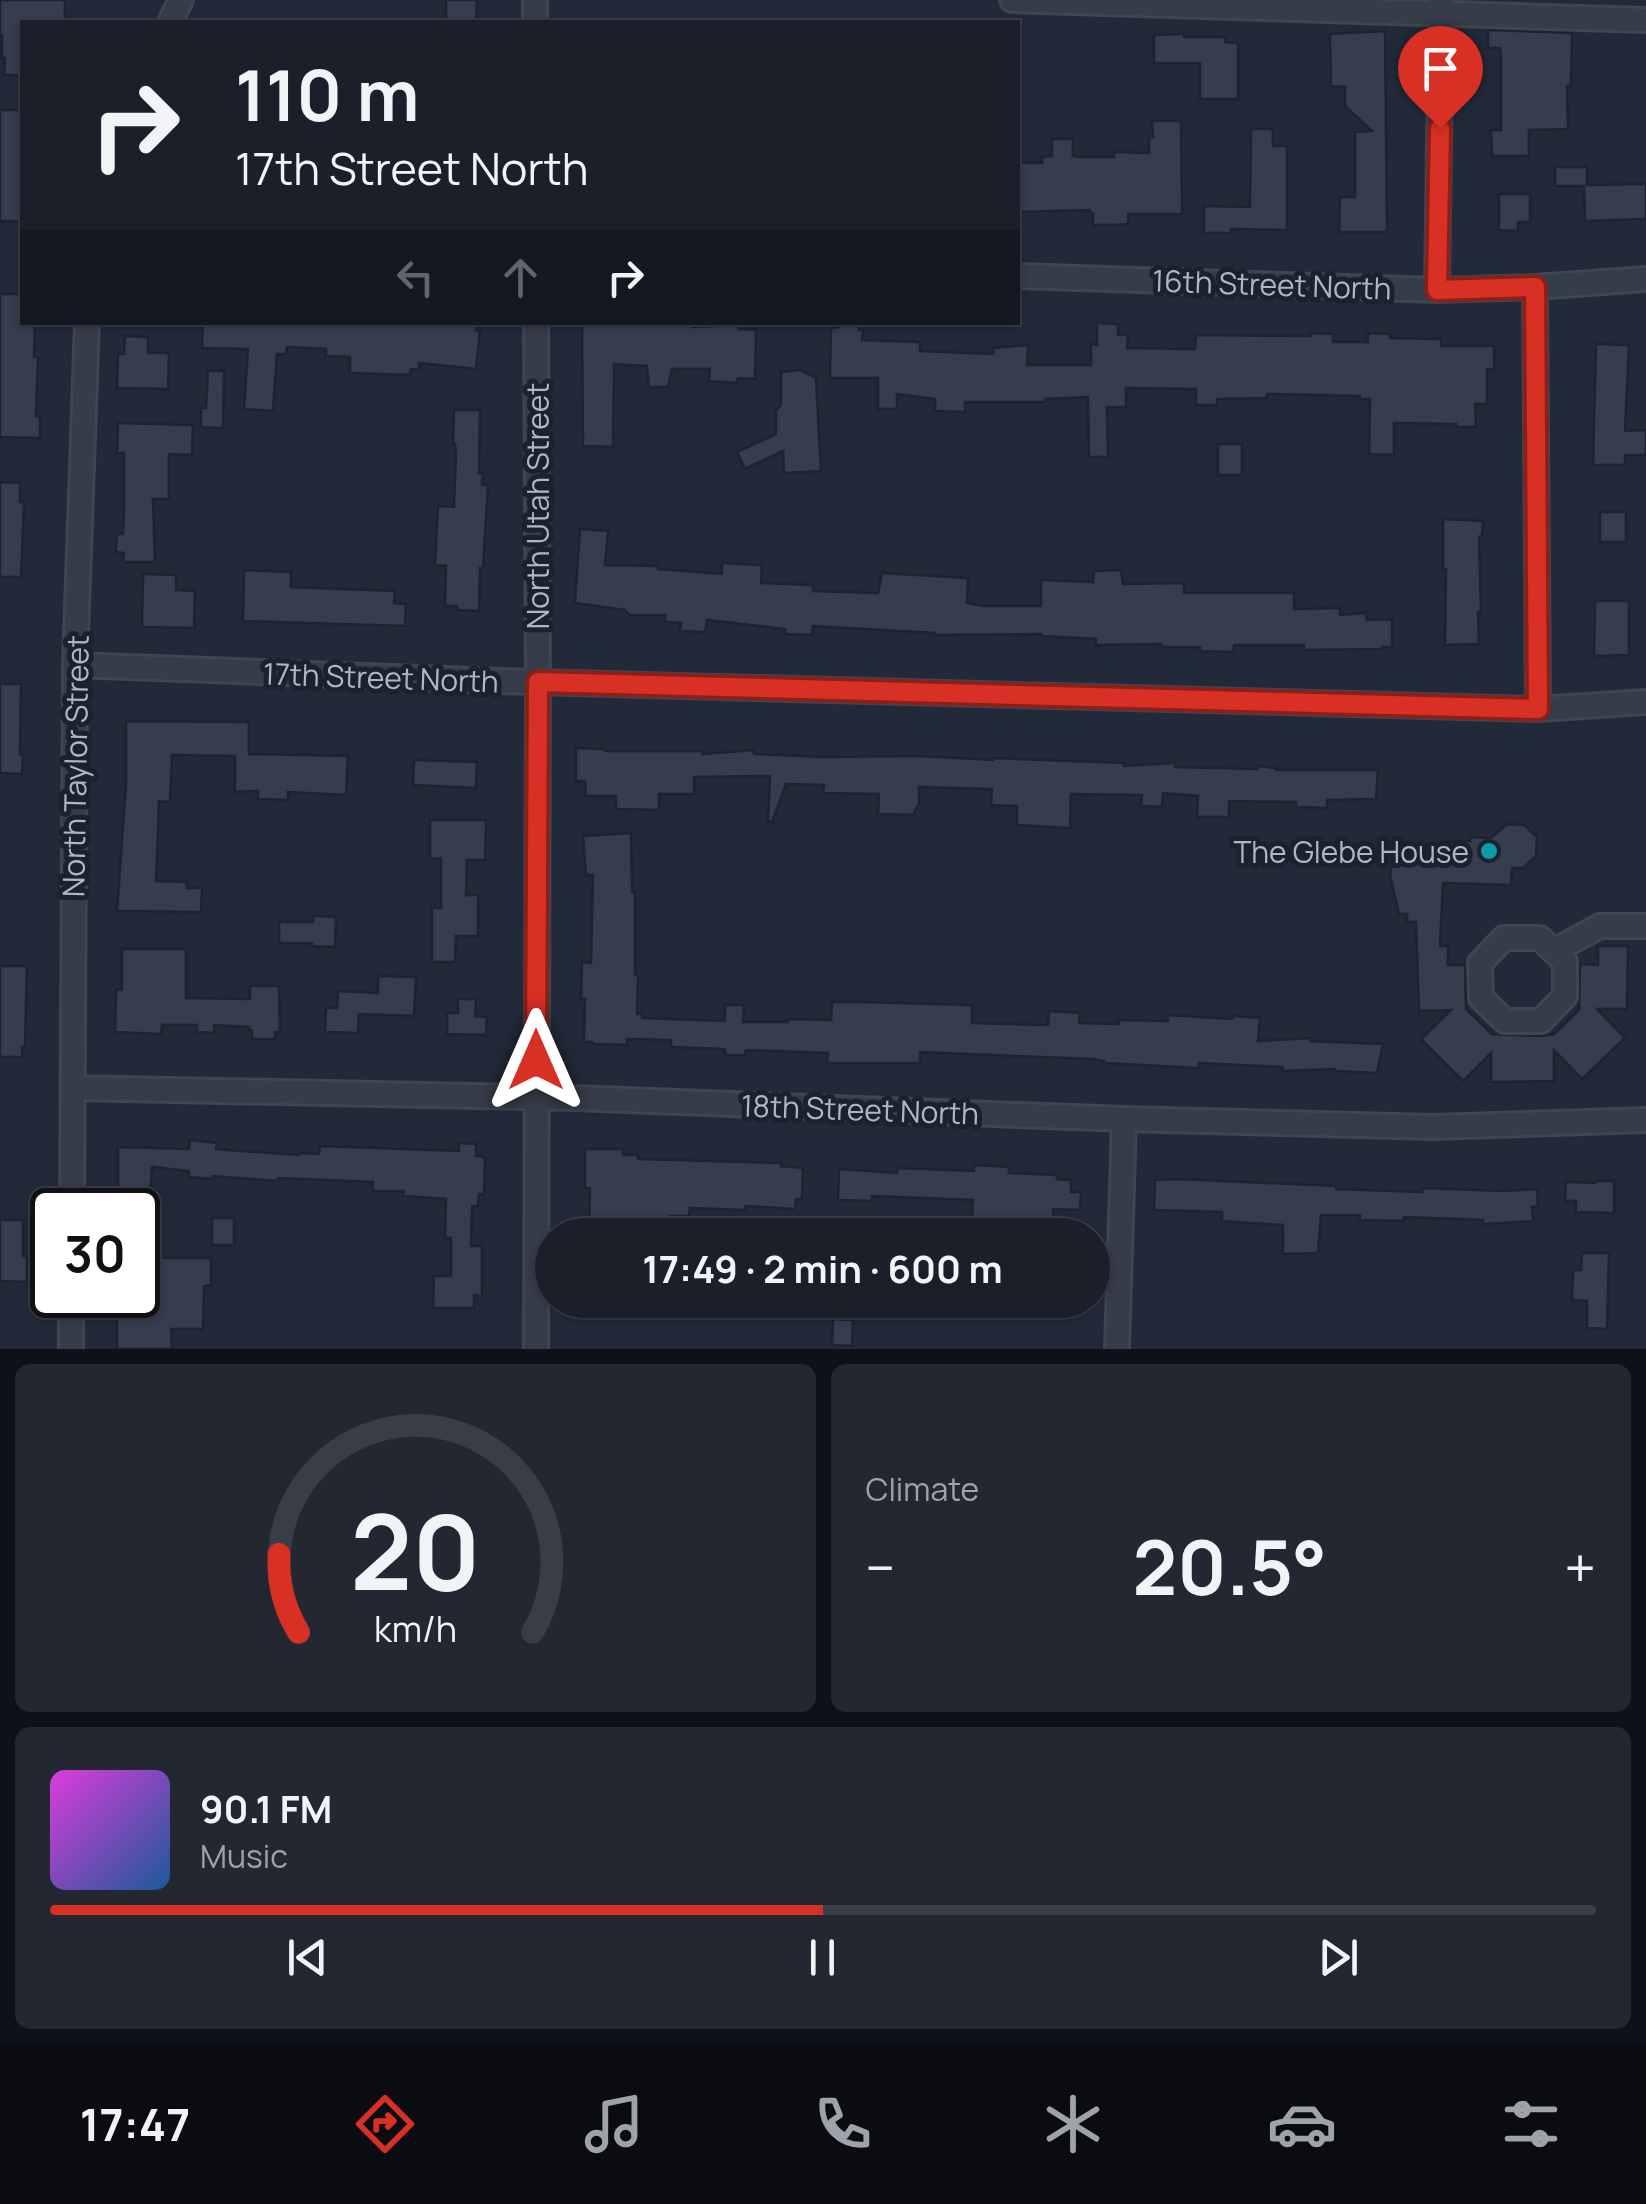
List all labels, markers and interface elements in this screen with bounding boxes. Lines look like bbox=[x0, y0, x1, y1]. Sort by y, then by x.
pin bbox=[1398, 26, 1483, 129]
icon: arrive bbox=[1413, 41, 1468, 96]
text: 110 m bbox=[235, 46, 419, 142]
icon: right bbox=[70, 60, 200, 190]
text: 17th Street North bbox=[235, 137, 588, 199]
icon: left bbox=[388, 250, 443, 305]
icon: ahead bbox=[493, 250, 548, 305]
icon: right bbox=[598, 250, 653, 305]
street label: 16th Street North bbox=[1152, 259, 1392, 309]
street label: North Utah Street bbox=[517, 383, 558, 629]
street label: North Taylor Street bbox=[52, 635, 98, 897]
street label: 17th Street North bbox=[263, 652, 499, 702]
place label: The Glebe House bbox=[1233, 831, 1469, 872]
marker: The Glebe House bbox=[1478, 840, 1500, 862]
position arrow bbox=[484, 1008, 588, 1112]
street label: 18th Street North bbox=[740, 1084, 980, 1134]
speed limit sign: 30 bbox=[30, 1188, 160, 1318]
text: 17:49 · 2 min · 600 m bbox=[642, 1242, 1003, 1294]
text: Climate bbox=[866, 1467, 979, 1511]
text: 20 bbox=[350, 1479, 480, 1621]
text: 20.5° bbox=[1133, 1515, 1327, 1618]
text: − bbox=[866, 1529, 895, 1605]
text: + bbox=[1564, 1529, 1596, 1605]
text: km/h bbox=[374, 1604, 457, 1653]
text: 90.1 FM bbox=[200, 1782, 332, 1834]
text: Music bbox=[200, 1834, 288, 1878]
icon: previous bbox=[280, 1930, 335, 1985]
icon: pause bbox=[795, 1930, 850, 1985]
icon: next bbox=[1311, 1930, 1366, 1985]
icon: directions bbox=[350, 2089, 420, 2159]
icon: music bbox=[579, 2089, 649, 2159]
icon: phone bbox=[808, 2089, 878, 2159]
icon: climate bbox=[1038, 2089, 1108, 2159]
icon: car bbox=[1267, 2089, 1337, 2159]
icon: filters bbox=[1496, 2089, 1566, 2159]
text: 17:47 bbox=[80, 2093, 190, 2155]

